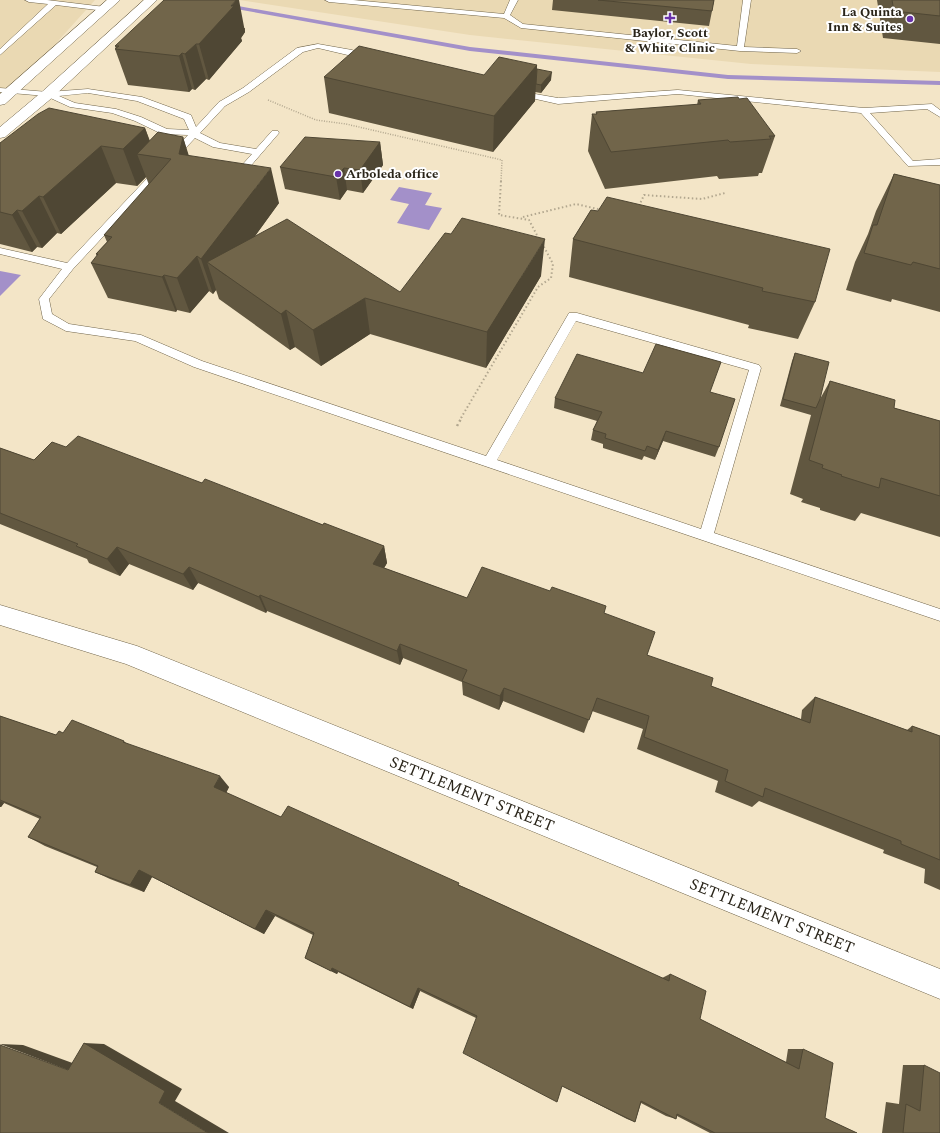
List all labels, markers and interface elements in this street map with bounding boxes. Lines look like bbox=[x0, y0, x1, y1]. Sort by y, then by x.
place label: La Quinta Inn & Suites bbox=[828, 2, 902, 37]
marker: Baylor, Scott & White Clinic bbox=[664, 12, 676, 24]
marker: La Quinta Inn & Suites bbox=[905, 14, 915, 24]
place label: Baylor, Scott & White Clinic bbox=[625, 23, 715, 58]
place label: Arboleda office bbox=[346, 164, 438, 184]
marker: Arboleda office bbox=[333, 169, 343, 179]
street label: SETTLEMENT STREET bbox=[386, 750, 558, 838]
street label: SETTLEMENT STREET bbox=[686, 872, 858, 960]

